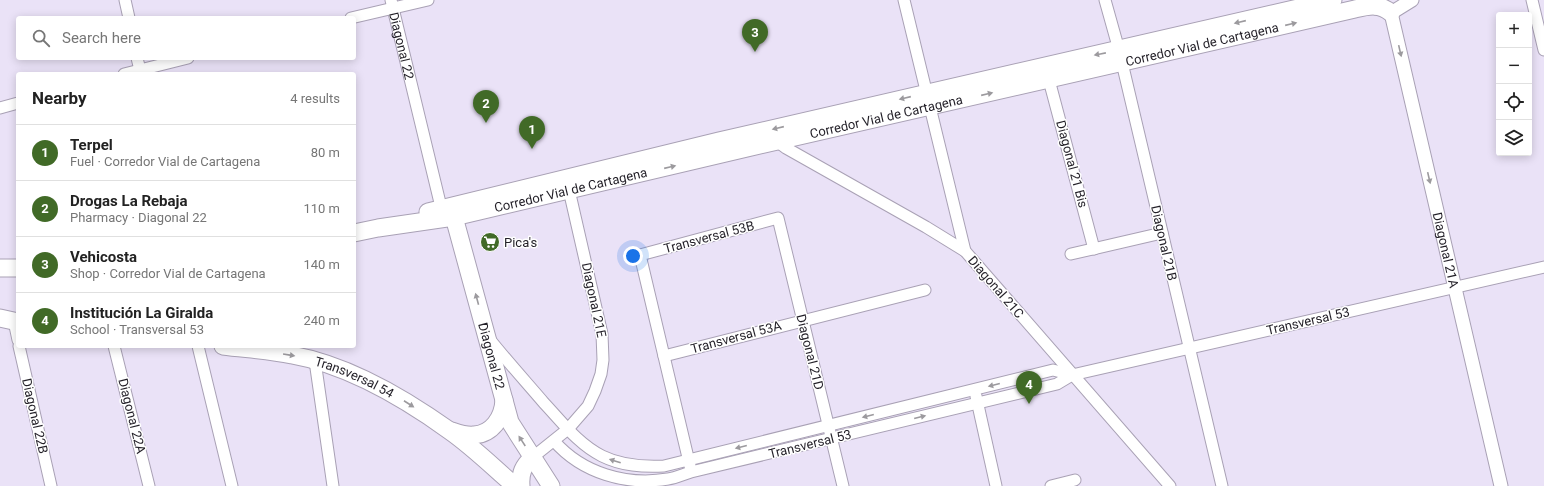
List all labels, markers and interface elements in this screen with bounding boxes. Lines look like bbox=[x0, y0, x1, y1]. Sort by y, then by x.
street label: Diagonal 22 bbox=[387, 10, 417, 81]
map controls bbox=[1496, 12, 1532, 156]
button: + bbox=[1496, 12, 1532, 48]
search box bbox=[16, 16, 356, 60]
pin: 3 bbox=[742, 19, 768, 52]
street label: Corredor Vial de Cartagena bbox=[1124, 19, 1280, 69]
one-way arrow bbox=[1234, 19, 1246, 25]
one-way arrow bbox=[1285, 20, 1298, 26]
icon: search bbox=[30, 27, 52, 49]
text: Search here bbox=[62, 29, 141, 47]
one-way arrow bbox=[1397, 45, 1403, 57]
button: − bbox=[1496, 48, 1532, 84]
one-way arrow bbox=[1094, 51, 1106, 57]
button: locate bbox=[1496, 84, 1532, 120]
text: Nearby bbox=[32, 88, 87, 108]
pin: 2 bbox=[473, 90, 499, 123]
text: 4 results bbox=[290, 91, 340, 106]
street label: Corredor Vial de Cartagena bbox=[808, 91, 964, 141]
one-way arrow bbox=[982, 91, 994, 97]
one-way arrow bbox=[899, 96, 911, 102]
pin: 1 bbox=[519, 116, 545, 149]
street label: Diagonal 21 Bis bbox=[1053, 119, 1091, 210]
button: layers bbox=[1496, 120, 1532, 156]
one-way arrow bbox=[772, 125, 784, 131]
text: Terpel bbox=[70, 136, 113, 154]
text: 1 bbox=[41, 145, 49, 160]
text: 80 m bbox=[311, 145, 340, 160]
text: Fuel · Corredor Vial de Cartagena bbox=[70, 154, 260, 169]
one-way arrow bbox=[663, 163, 676, 169]
street label: Corredor Vial de Cartagena bbox=[493, 164, 648, 215]
one-way arrow bbox=[1427, 172, 1433, 184]
text: Drogas La Rebaja bbox=[70, 192, 188, 210]
text: 2 bbox=[41, 201, 49, 216]
text: 110 m bbox=[303, 201, 340, 216]
street label: Diagonal 21B bbox=[1148, 204, 1180, 282]
text: Pharmacy · Diagonal 22 bbox=[70, 210, 207, 225]
street label: Diagonal 21A bbox=[1430, 211, 1462, 290]
street label: Transversal 53B bbox=[662, 218, 756, 256]
supermarket icon: Pica's bbox=[479, 231, 501, 253]
place label: Pica's bbox=[504, 235, 538, 250]
your location bbox=[623, 246, 643, 266]
text: Vehicosta bbox=[70, 248, 137, 266]
street label: Diagonal 21C bbox=[965, 253, 1027, 321]
text: 3 bbox=[41, 257, 49, 272]
text: 140 m bbox=[303, 257, 340, 272]
street label: Diagonal 21E bbox=[579, 261, 609, 339]
text: Shop · Corredor Vial de Cartagena bbox=[70, 266, 266, 281]
one-way arrow bbox=[474, 293, 480, 305]
text: Institución La Giralda bbox=[70, 304, 213, 322]
street label: Transversal 53 bbox=[1265, 304, 1351, 338]
text: 4 bbox=[41, 313, 49, 328]
text: 240 m bbox=[303, 313, 340, 328]
street label: Diagonal 21D bbox=[793, 313, 827, 391]
street label: Transversal 53A bbox=[689, 318, 783, 356]
street label: Diagonal 22 bbox=[476, 321, 508, 391]
text: School · Transversal 53 bbox=[70, 322, 204, 337]
one-way arrow bbox=[283, 352, 295, 358]
street label: Transversal 54 bbox=[313, 353, 397, 401]
pin: 4 bbox=[1016, 371, 1042, 404]
street label: Diagonal 22B bbox=[19, 377, 51, 455]
street label: Diagonal 22A bbox=[115, 377, 149, 456]
one-way arrow bbox=[988, 382, 1000, 388]
one-way arrow bbox=[403, 400, 415, 407]
one-way arrow bbox=[861, 413, 874, 419]
one-way arrow bbox=[914, 414, 926, 420]
street label: Transversal 53 bbox=[767, 426, 853, 462]
one-way arrow bbox=[518, 436, 526, 447]
one-way arrow bbox=[735, 444, 747, 450]
one-way arrow bbox=[608, 457, 620, 463]

